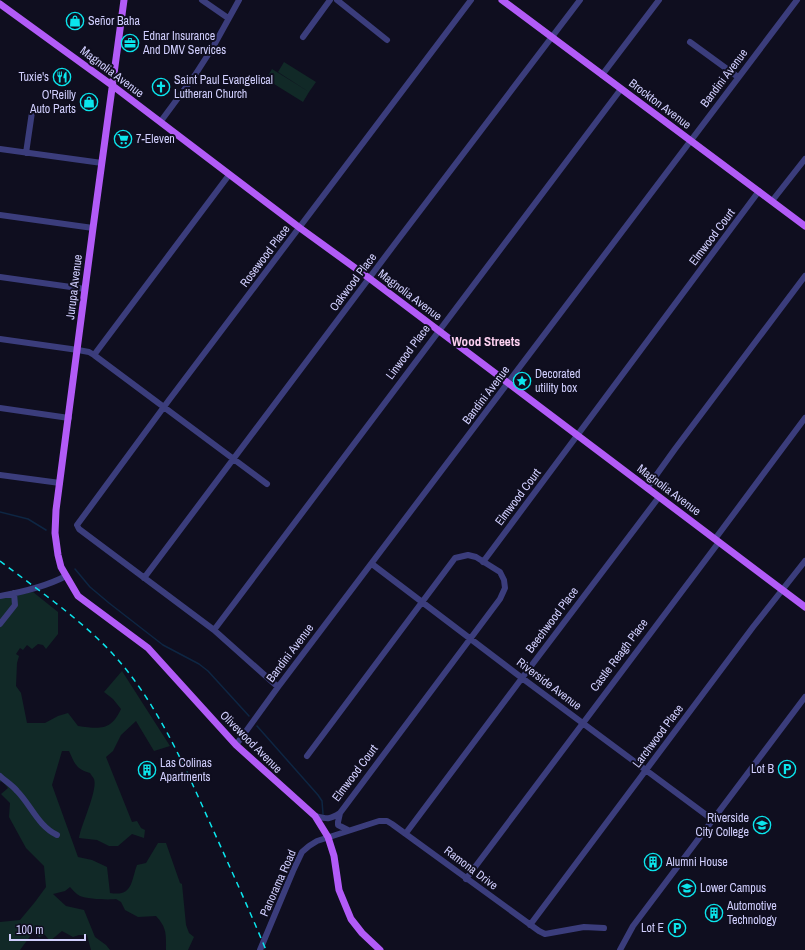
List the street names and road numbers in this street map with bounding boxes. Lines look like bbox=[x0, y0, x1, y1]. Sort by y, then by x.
street label: Magnolia Avenue bbox=[77, 43, 147, 101]
street label: Bandini Avenue bbox=[697, 46, 751, 110]
street label: Brockton Avenue bbox=[626, 75, 694, 133]
street label: Elmwood Court bbox=[685, 205, 739, 269]
street label: Rosewood Place bbox=[236, 222, 294, 290]
street label: Oakwood Place bbox=[326, 250, 380, 314]
street label: Jurupa Avenue bbox=[62, 254, 86, 320]
street label: Magnolia Avenue bbox=[375, 266, 445, 324]
street label: Linwood Place bbox=[382, 321, 434, 383]
street label: Bandini Avenue bbox=[459, 363, 513, 427]
street label: Magnolia Avenue bbox=[634, 461, 704, 519]
street label: Elmwood Court bbox=[491, 465, 545, 529]
street label: Beechwood Place bbox=[522, 584, 582, 656]
street label: Castle Reagh Place bbox=[586, 615, 652, 695]
street label: Bandini Avenue bbox=[263, 621, 317, 685]
street label: Riverside Avenue bbox=[513, 654, 585, 714]
street label: Larchwood Place bbox=[629, 701, 687, 771]
street label: Olivewood Avenue bbox=[216, 707, 286, 777]
street label: Elmwood Court bbox=[328, 741, 382, 805]
street label: Ramona Drive bbox=[441, 843, 501, 893]
street label: Panorama Road bbox=[256, 847, 300, 919]

